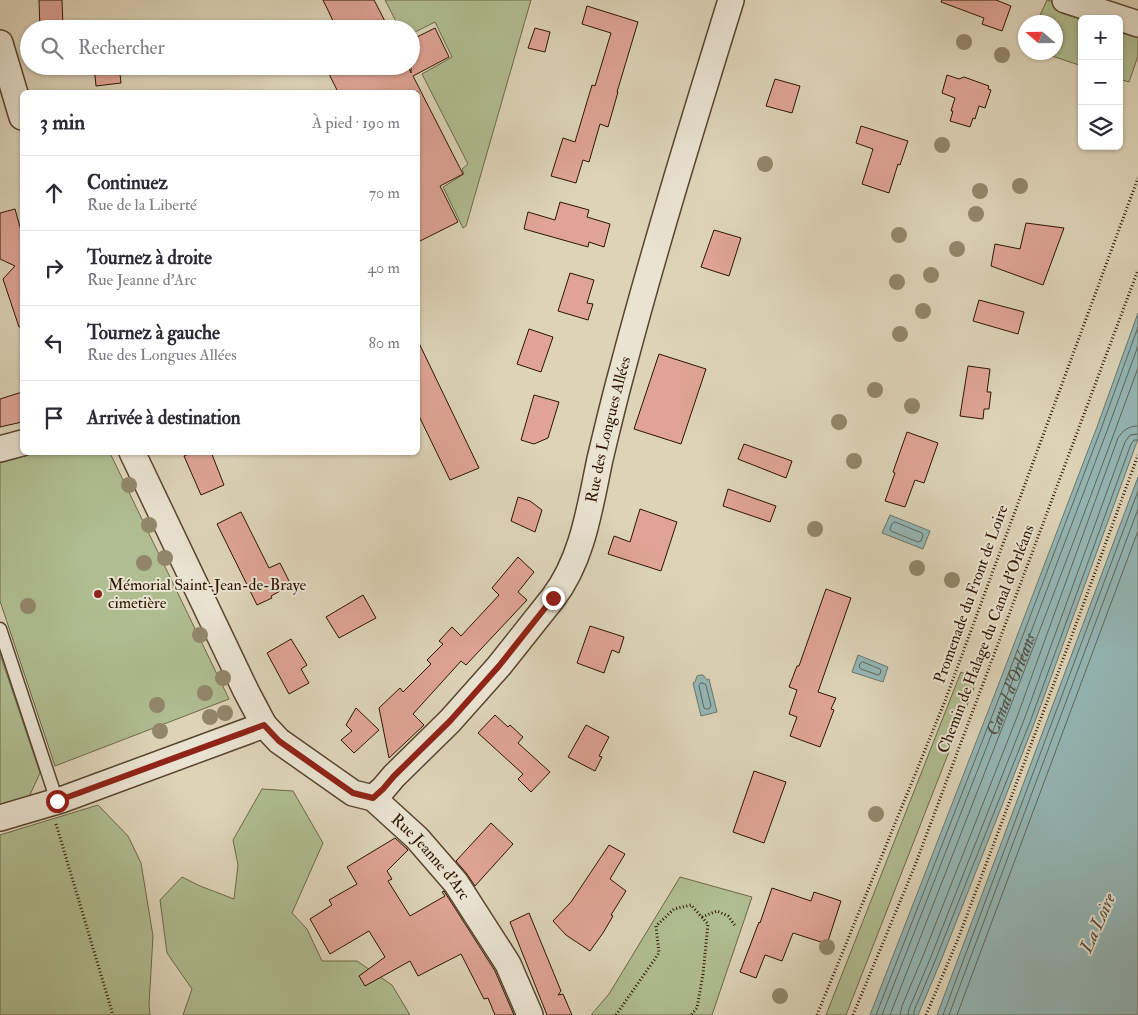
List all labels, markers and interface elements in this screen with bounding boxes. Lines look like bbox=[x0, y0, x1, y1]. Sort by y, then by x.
north arrow bbox=[1018, 15, 1063, 60]
map controls bbox=[1078, 15, 1123, 150]
button: + bbox=[1078, 15, 1123, 60]
search box bbox=[20, 20, 420, 75]
icon: search bbox=[38, 34, 66, 62]
text: Rechercher bbox=[78, 36, 165, 60]
button: − bbox=[1078, 60, 1123, 105]
button: layers bbox=[1078, 105, 1123, 150]
text: 3 min bbox=[40, 109, 85, 136]
text: À pied · 190 m bbox=[312, 113, 400, 133]
text: Continuez bbox=[87, 171, 168, 195]
icon: ahead bbox=[40, 179, 68, 207]
text: 70 m bbox=[369, 183, 400, 203]
text: Rue de la Liberté bbox=[87, 195, 197, 215]
text: Tournez à droite bbox=[87, 246, 212, 270]
icon: right bbox=[40, 254, 68, 282]
text: 40 m bbox=[367, 258, 400, 278]
text: Rue Jeanne d'Arc bbox=[87, 270, 197, 290]
text: Tournez à gauche bbox=[87, 321, 220, 345]
icon: left bbox=[40, 329, 68, 357]
text: 80 m bbox=[369, 333, 400, 353]
text: Rue des Longues Allées bbox=[87, 345, 237, 365]
street label: Rue des Longues Allées bbox=[581, 354, 635, 505]
icon: arrive bbox=[40, 404, 68, 432]
text: Arrivée à destination bbox=[87, 406, 241, 430]
street label: Promenade du Front de Loire bbox=[929, 502, 1013, 686]
street label: Chemin de Halage du Canal d'Orléans bbox=[933, 522, 1039, 756]
place label: Mémorial Saint-Jean-de-Braye cimetière bbox=[108, 575, 307, 613]
route end bbox=[542, 587, 565, 610]
marker: Mémorial Saint-Jean-de-Braye cimetière bbox=[92, 588, 104, 600]
water label: Canal d'Orléans bbox=[983, 631, 1041, 739]
route start bbox=[46, 790, 69, 813]
street label: Rue Jeanne d'Arc bbox=[387, 809, 475, 904]
water label: La Loire bbox=[1074, 889, 1122, 957]

